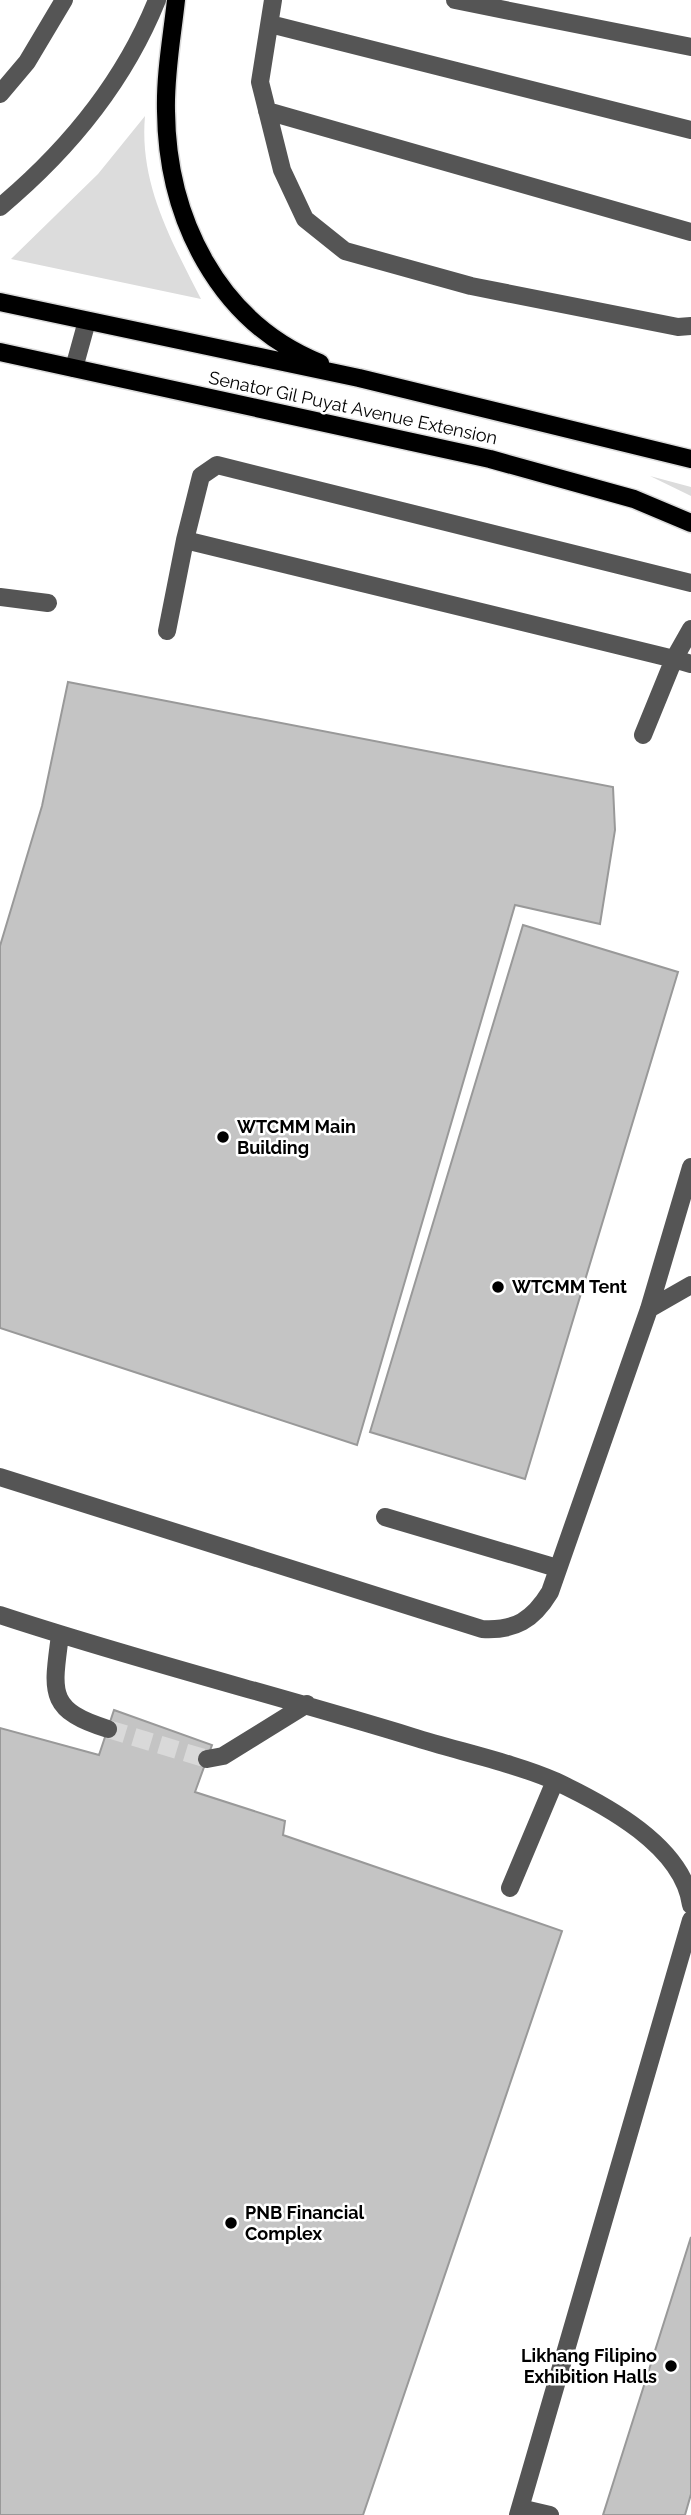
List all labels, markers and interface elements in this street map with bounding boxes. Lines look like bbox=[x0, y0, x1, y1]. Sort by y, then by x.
street label: Senator Gil Puyat Avenue Extension bbox=[207, 367, 499, 448]
place label: WTCMM Main Building bbox=[237, 1116, 356, 1158]
marker: WTCMM Main Building bbox=[215, 1129, 231, 1145]
place label: WTCMM Tent bbox=[512, 1276, 627, 1297]
marker: WTCMM Tent bbox=[490, 1279, 506, 1295]
place label: PNB Financial Complex bbox=[245, 2202, 365, 2244]
marker: PNB Financial Complex bbox=[223, 2215, 239, 2231]
place label: Likhang Filipino Exhibition Halls bbox=[521, 2345, 657, 2387]
marker: Likhang Filipino Exhibition Halls bbox=[663, 2358, 679, 2374]

